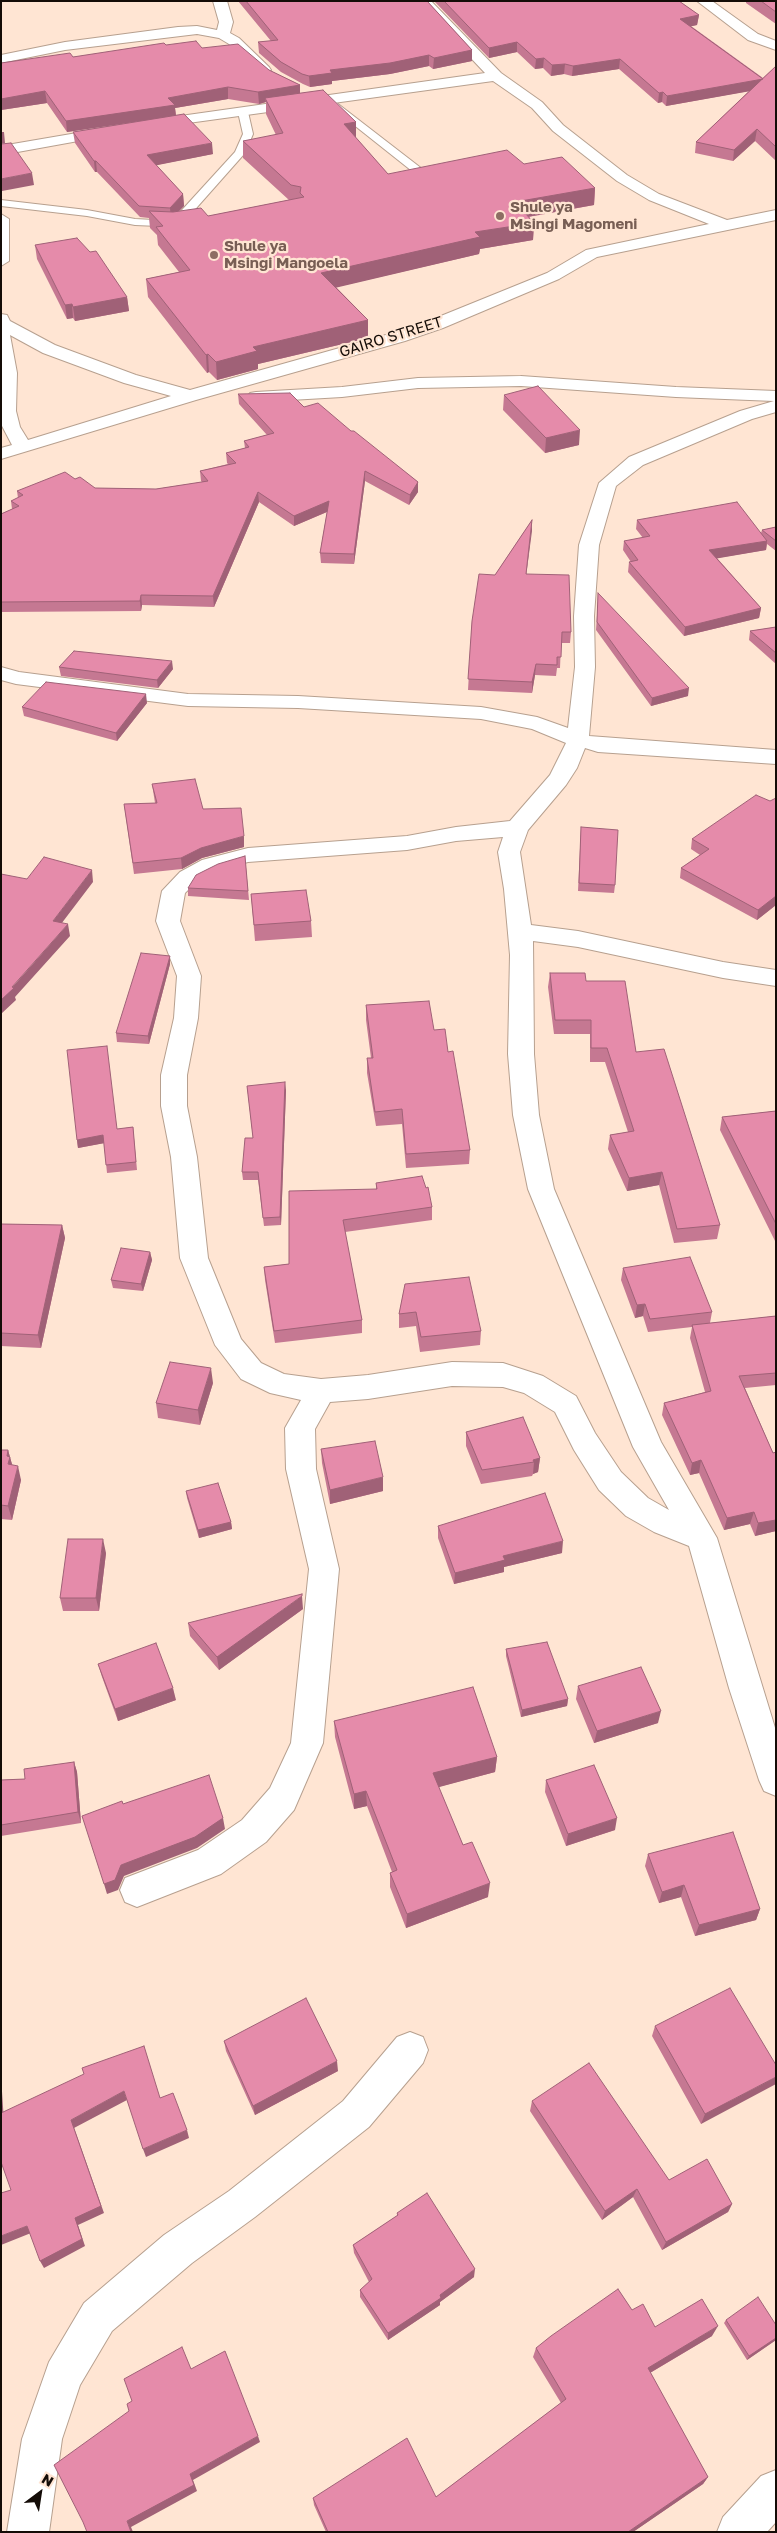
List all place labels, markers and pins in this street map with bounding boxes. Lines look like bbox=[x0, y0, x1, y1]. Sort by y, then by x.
place label: Shule ya Msingi Magomeni bbox=[510, 198, 637, 233]
marker: Shule ya Msingi Magomeni bbox=[494, 210, 506, 222]
place label: Shule ya Msingi Mangoela bbox=[224, 237, 348, 272]
marker: Shule ya Msingi Mangoela bbox=[208, 249, 220, 261]

